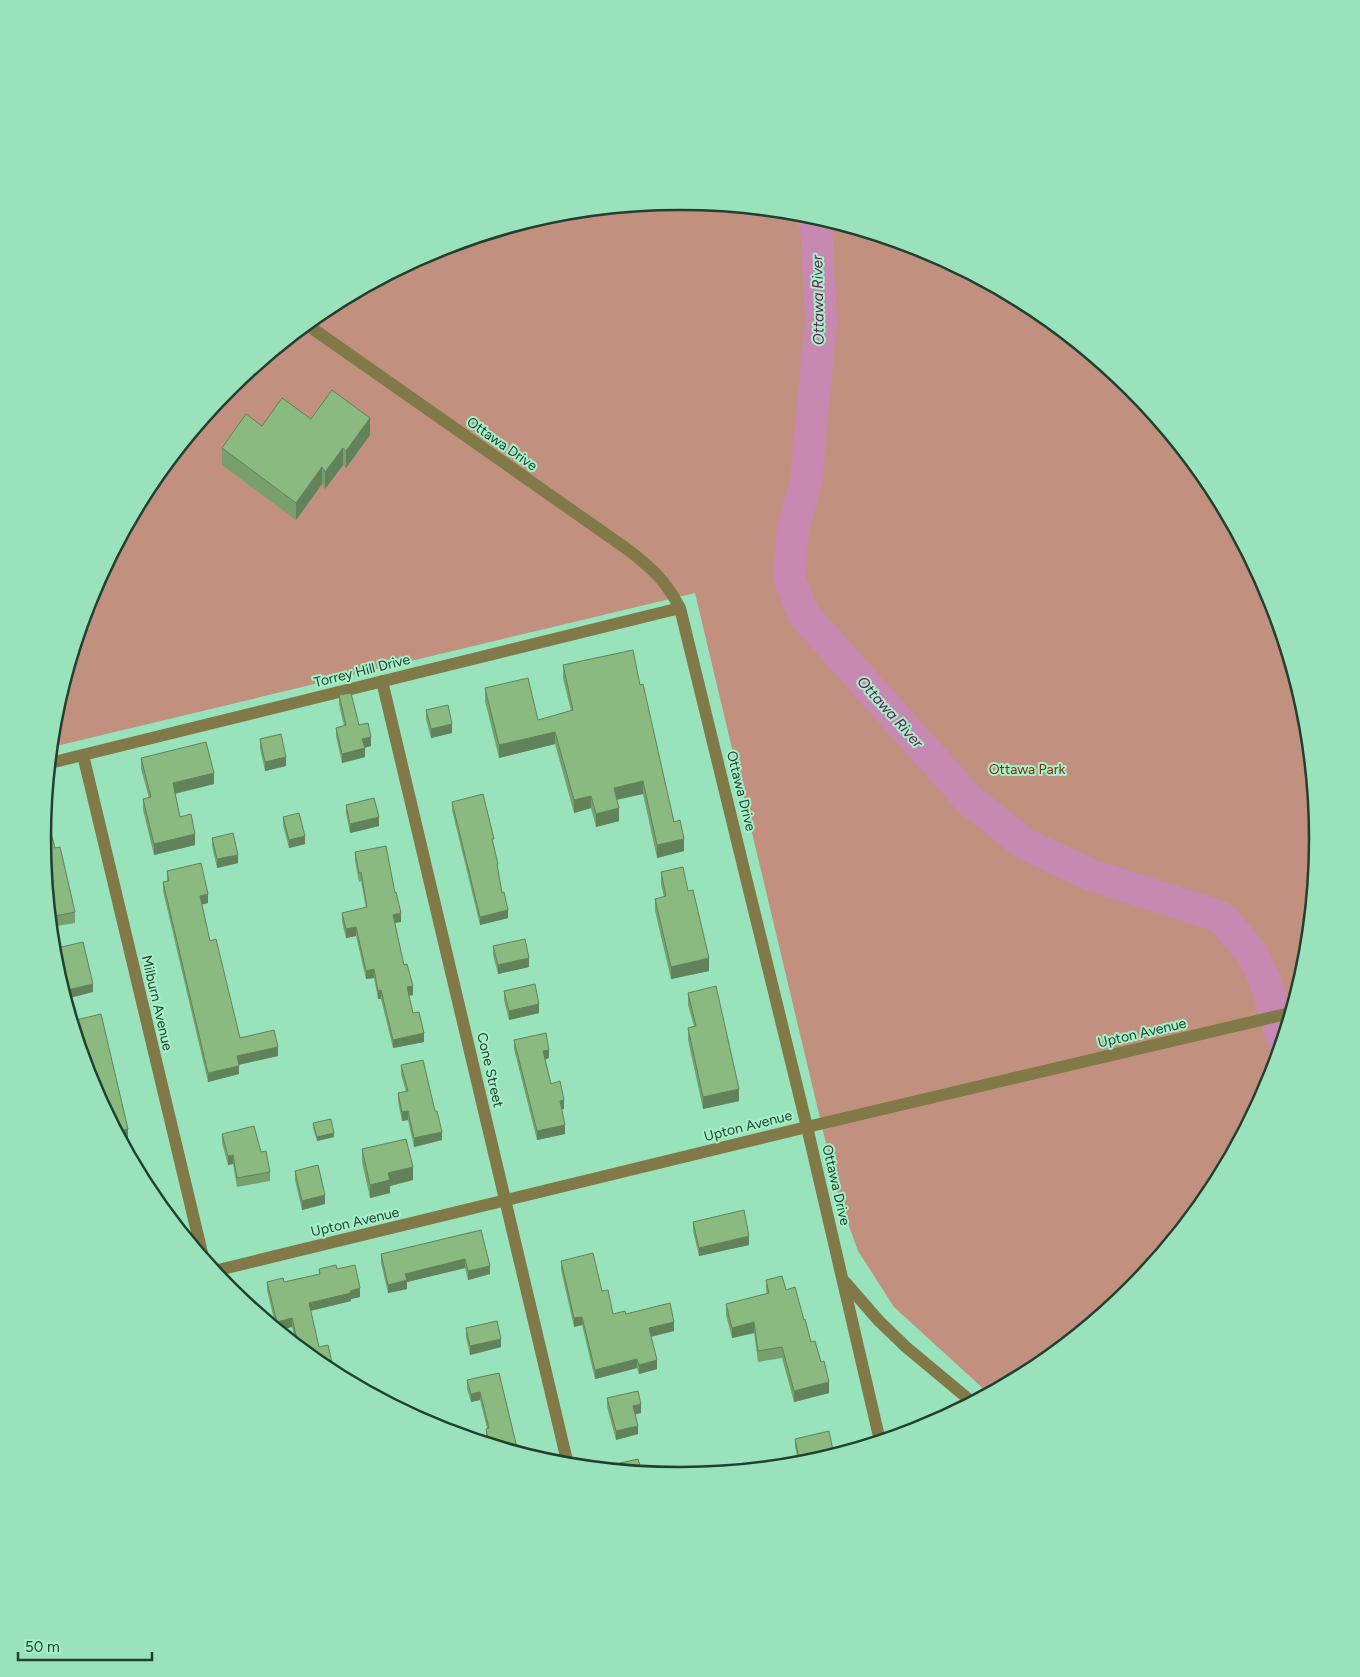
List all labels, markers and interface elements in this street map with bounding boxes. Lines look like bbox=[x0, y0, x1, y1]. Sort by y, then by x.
water label: Ottawa River bbox=[808, 254, 828, 345]
street label: Ottawa Drive bbox=[463, 413, 541, 475]
street label: Torrey Hill Drive bbox=[312, 651, 412, 691]
water label: Ottawa River bbox=[853, 673, 927, 752]
street label: Ottawa Drive bbox=[723, 749, 759, 833]
park label: Ottawa Park bbox=[989, 761, 1065, 778]
street label: Milburn Avenue bbox=[138, 954, 176, 1053]
street label: Upton Avenue bbox=[1096, 1014, 1188, 1051]
street label: Cone Street bbox=[473, 1031, 507, 1109]
street label: Upton Avenue bbox=[702, 1107, 794, 1145]
street label: Ottawa Drive bbox=[818, 1143, 854, 1227]
street label: Upton Avenue bbox=[309, 1203, 401, 1240]
scale bar bbox=[18, 1630, 151, 1662]
text: 50 m bbox=[25, 1638, 60, 1656]

